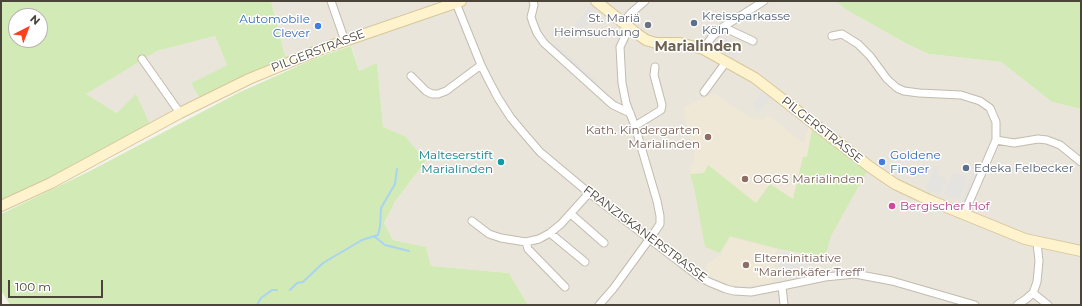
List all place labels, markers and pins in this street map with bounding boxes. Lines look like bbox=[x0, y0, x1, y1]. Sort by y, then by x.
place label: Kreissparkasse Köln bbox=[702, 9, 790, 37]
place label: St. Mariä Heimsuchung bbox=[554, 11, 640, 39]
place label: Automobile Clever bbox=[239, 12, 310, 40]
marker: Kreissparkasse Köln bbox=[689, 18, 699, 28]
marker: St. Mariä Heimsuchung bbox=[643, 20, 653, 30]
marker: Automobile Clever bbox=[313, 21, 323, 31]
place label: Kath. Kindergarten Marialinden bbox=[586, 123, 700, 151]
marker: Kath. Kindergarten Marialinden bbox=[703, 132, 713, 142]
place label: Malteserstift Marialinden bbox=[419, 148, 493, 176]
place label: Goldene Finger bbox=[890, 148, 941, 176]
marker: Malteserstift Marialinden bbox=[496, 157, 506, 167]
marker: Goldene Finger bbox=[877, 157, 887, 167]
place label: Edeka Felbecker bbox=[974, 161, 1073, 175]
marker: Edeka Felbecker bbox=[961, 163, 971, 173]
place label: OGGS Marialinden bbox=[753, 172, 864, 186]
marker: OGGS Marialinden bbox=[740, 174, 750, 184]
place label: Bergischer Hof bbox=[900, 199, 990, 213]
marker: Bergischer Hof bbox=[887, 201, 897, 211]
place label: Elterninitiative "Marienkäfer Treff" bbox=[754, 251, 865, 279]
marker: Elterninitiative "Marienkäfer Treff" bbox=[741, 260, 751, 270]

